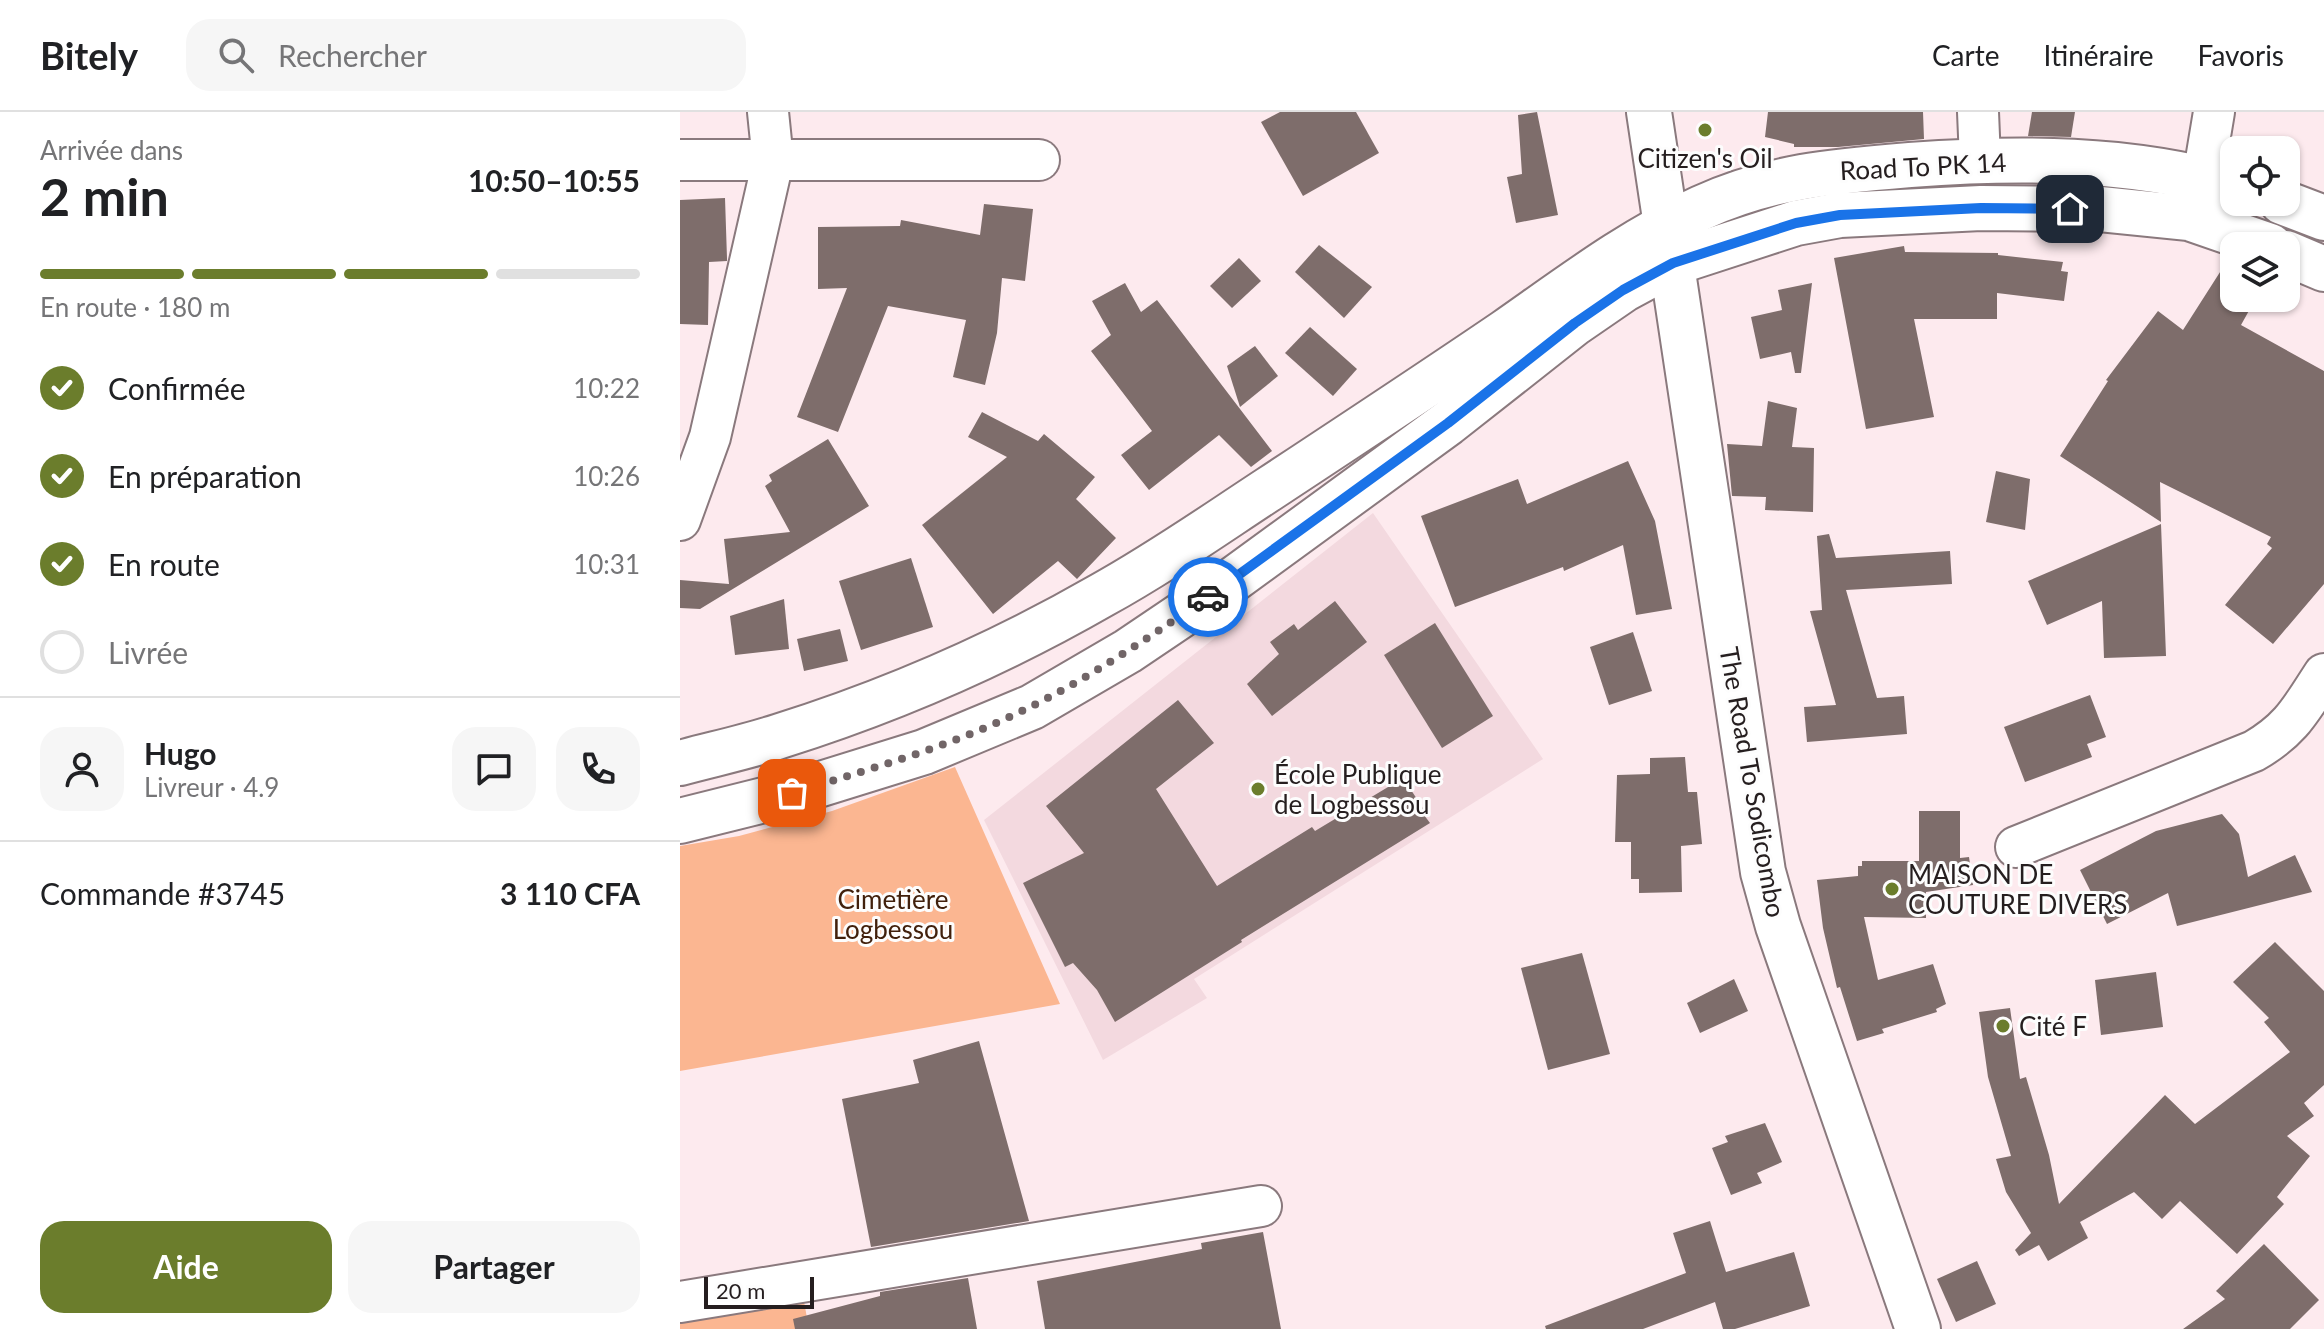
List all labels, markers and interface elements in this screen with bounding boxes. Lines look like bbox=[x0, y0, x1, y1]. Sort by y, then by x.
search box bbox=[186, 19, 746, 91]
text: Bitely bbox=[40, 32, 138, 78]
icon: search bbox=[214, 33, 258, 77]
text: Rechercher bbox=[278, 37, 427, 73]
text: Carte bbox=[1932, 38, 1999, 72]
text: Itinéraire bbox=[2043, 38, 2154, 72]
text: Favoris bbox=[2198, 38, 2284, 72]
marker: Citizen's Oil bbox=[1696, 121, 1714, 139]
text: Arrivée dans bbox=[40, 134, 183, 166]
map controls bbox=[2220, 136, 2300, 312]
button: locate bbox=[2220, 136, 2300, 216]
place label: Citizen's Oil bbox=[1637, 142, 1773, 174]
street label: Road To PK 14 bbox=[1839, 146, 2007, 186]
text: 10:50–10:55 bbox=[468, 162, 640, 198]
text: 2 min bbox=[40, 165, 169, 227]
pin bbox=[2036, 175, 2104, 243]
icon: home bbox=[2048, 187, 2092, 231]
button: layers bbox=[2220, 232, 2300, 312]
text: En route · 180 m bbox=[40, 291, 230, 323]
icon: check bbox=[40, 366, 84, 410]
text: Confirmée bbox=[108, 370, 246, 406]
text: 10:22 bbox=[573, 372, 640, 404]
icon: check bbox=[40, 454, 84, 498]
text: En préparation bbox=[108, 458, 302, 494]
text: 10:26 bbox=[573, 460, 640, 492]
icon: check bbox=[40, 542, 84, 586]
text: En route bbox=[108, 546, 220, 582]
text: 10:31 bbox=[573, 548, 640, 580]
courier bbox=[1168, 557, 1248, 637]
icon: car bbox=[1186, 575, 1230, 619]
text: Livrée bbox=[108, 634, 188, 670]
street label: The Road To Sodicombo bbox=[1713, 644, 1793, 920]
button: person bbox=[40, 727, 124, 811]
button: chat bbox=[452, 727, 536, 811]
button: phone bbox=[556, 727, 640, 811]
text: Hugo bbox=[144, 735, 217, 771]
place label: École Publique de Logbessou bbox=[1274, 758, 1442, 820]
pin bbox=[758, 759, 826, 827]
text: Livreur · 4.9 bbox=[144, 771, 279, 803]
icon: bag bbox=[770, 771, 814, 815]
marker: École Publique de Logbessou bbox=[1249, 780, 1267, 798]
place label: MAISON DE COUTURE DIVERS bbox=[1908, 858, 2127, 920]
text: Commande #3745 bbox=[40, 875, 285, 911]
text: 3 110 CFA bbox=[500, 875, 640, 911]
marker: MAISON DE COUTURE DIVERS bbox=[1883, 880, 1901, 898]
park label: Cimetière Logbessou bbox=[833, 883, 953, 945]
place label: Cité F bbox=[2019, 1010, 2087, 1042]
marker: Cité F bbox=[1994, 1017, 2012, 1035]
button: Aide bbox=[40, 1221, 332, 1313]
button: Partager bbox=[348, 1221, 640, 1313]
scale bar bbox=[704, 1273, 814, 1309]
text: 20 m bbox=[716, 1277, 765, 1304]

